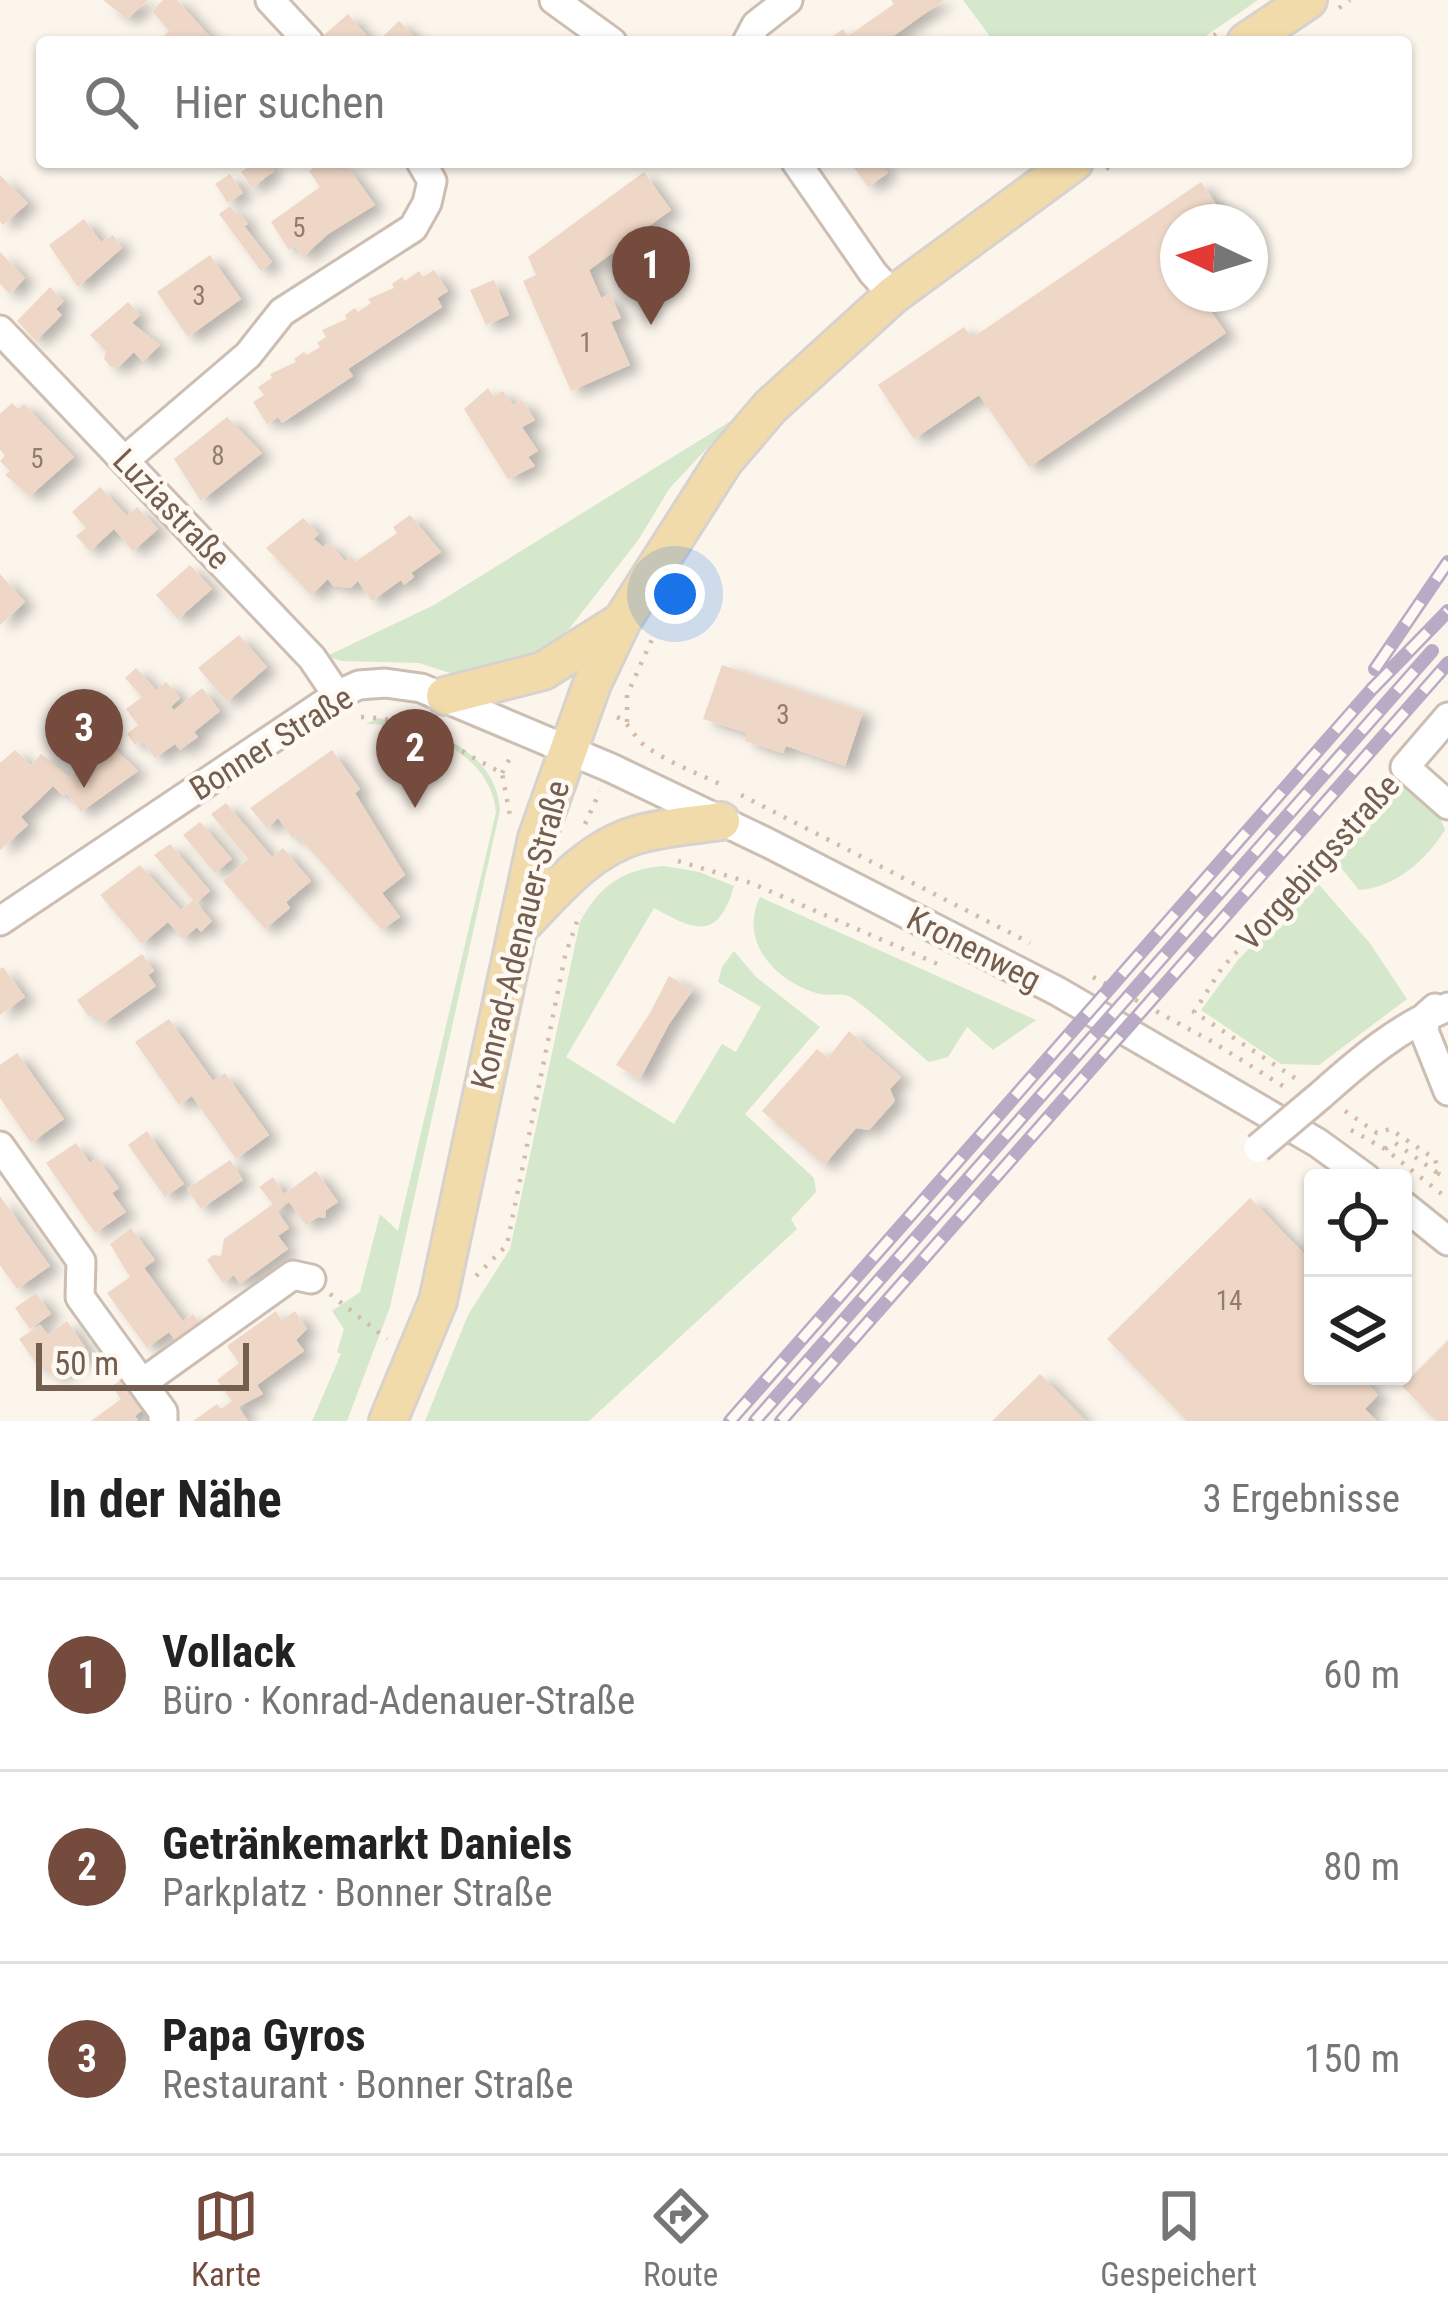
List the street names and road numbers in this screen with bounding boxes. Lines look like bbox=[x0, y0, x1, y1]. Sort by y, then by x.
street label: Luziastraße bbox=[105, 441, 239, 577]
street label: Bonner Straße bbox=[182, 678, 360, 808]
street label: Vorgebirgsstraße bbox=[1229, 766, 1407, 958]
street label: Konrad-Adenauer-Straße bbox=[463, 776, 577, 1094]
street label: Kronenweg bbox=[901, 899, 1047, 999]

